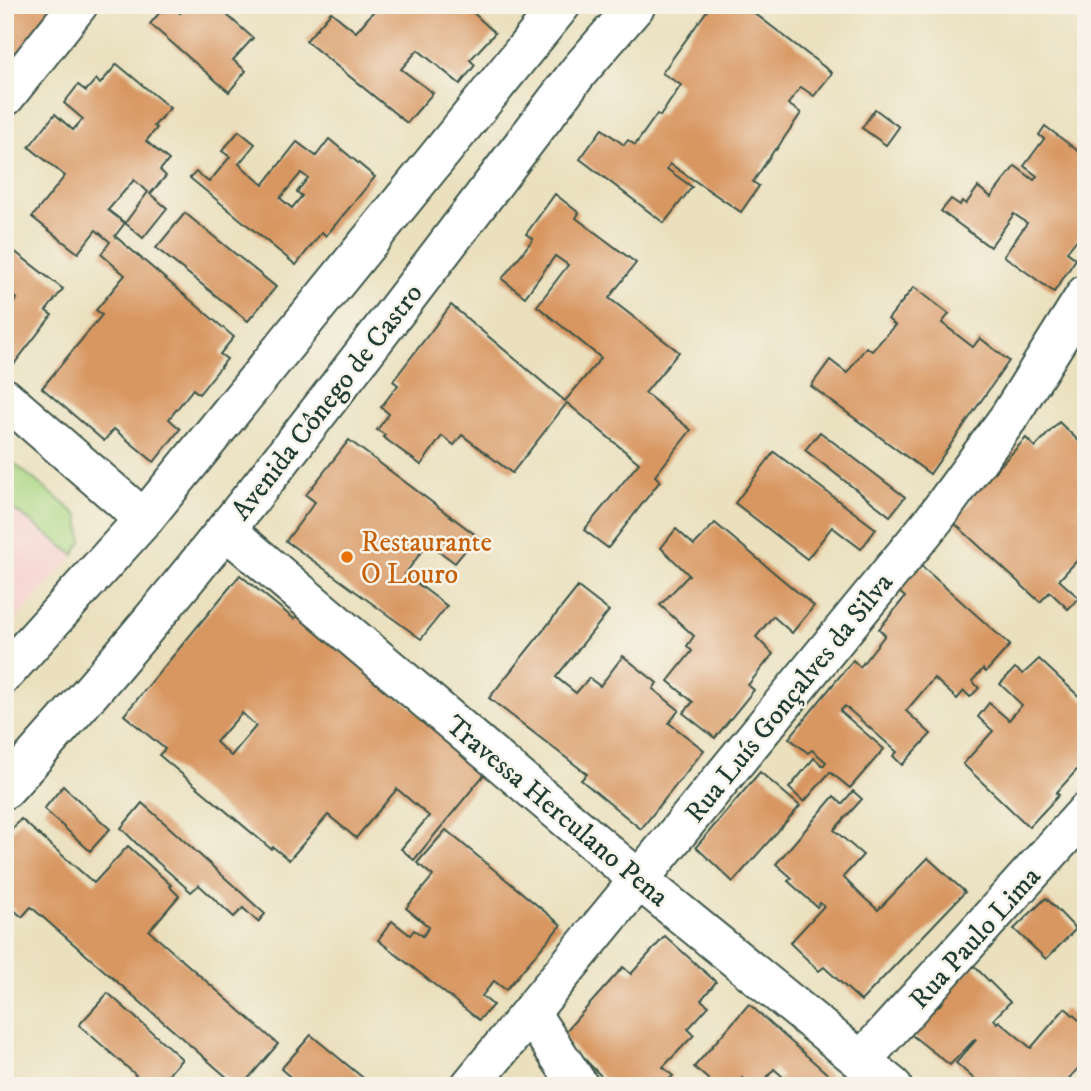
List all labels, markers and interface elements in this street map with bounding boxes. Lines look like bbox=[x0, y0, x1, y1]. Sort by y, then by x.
street label: Avenida Cônego de Castro bbox=[224, 277, 431, 527]
place label: Restaurante O Louro bbox=[361, 525, 492, 592]
marker: Restaurante O Louro bbox=[339, 549, 355, 565]
street label: Rua Luís Gonçalves da Silva bbox=[678, 566, 901, 830]
street label: Travessa Herculano Pena bbox=[439, 708, 676, 915]
street label: Rua Paulo Lima bbox=[902, 859, 1048, 1017]

